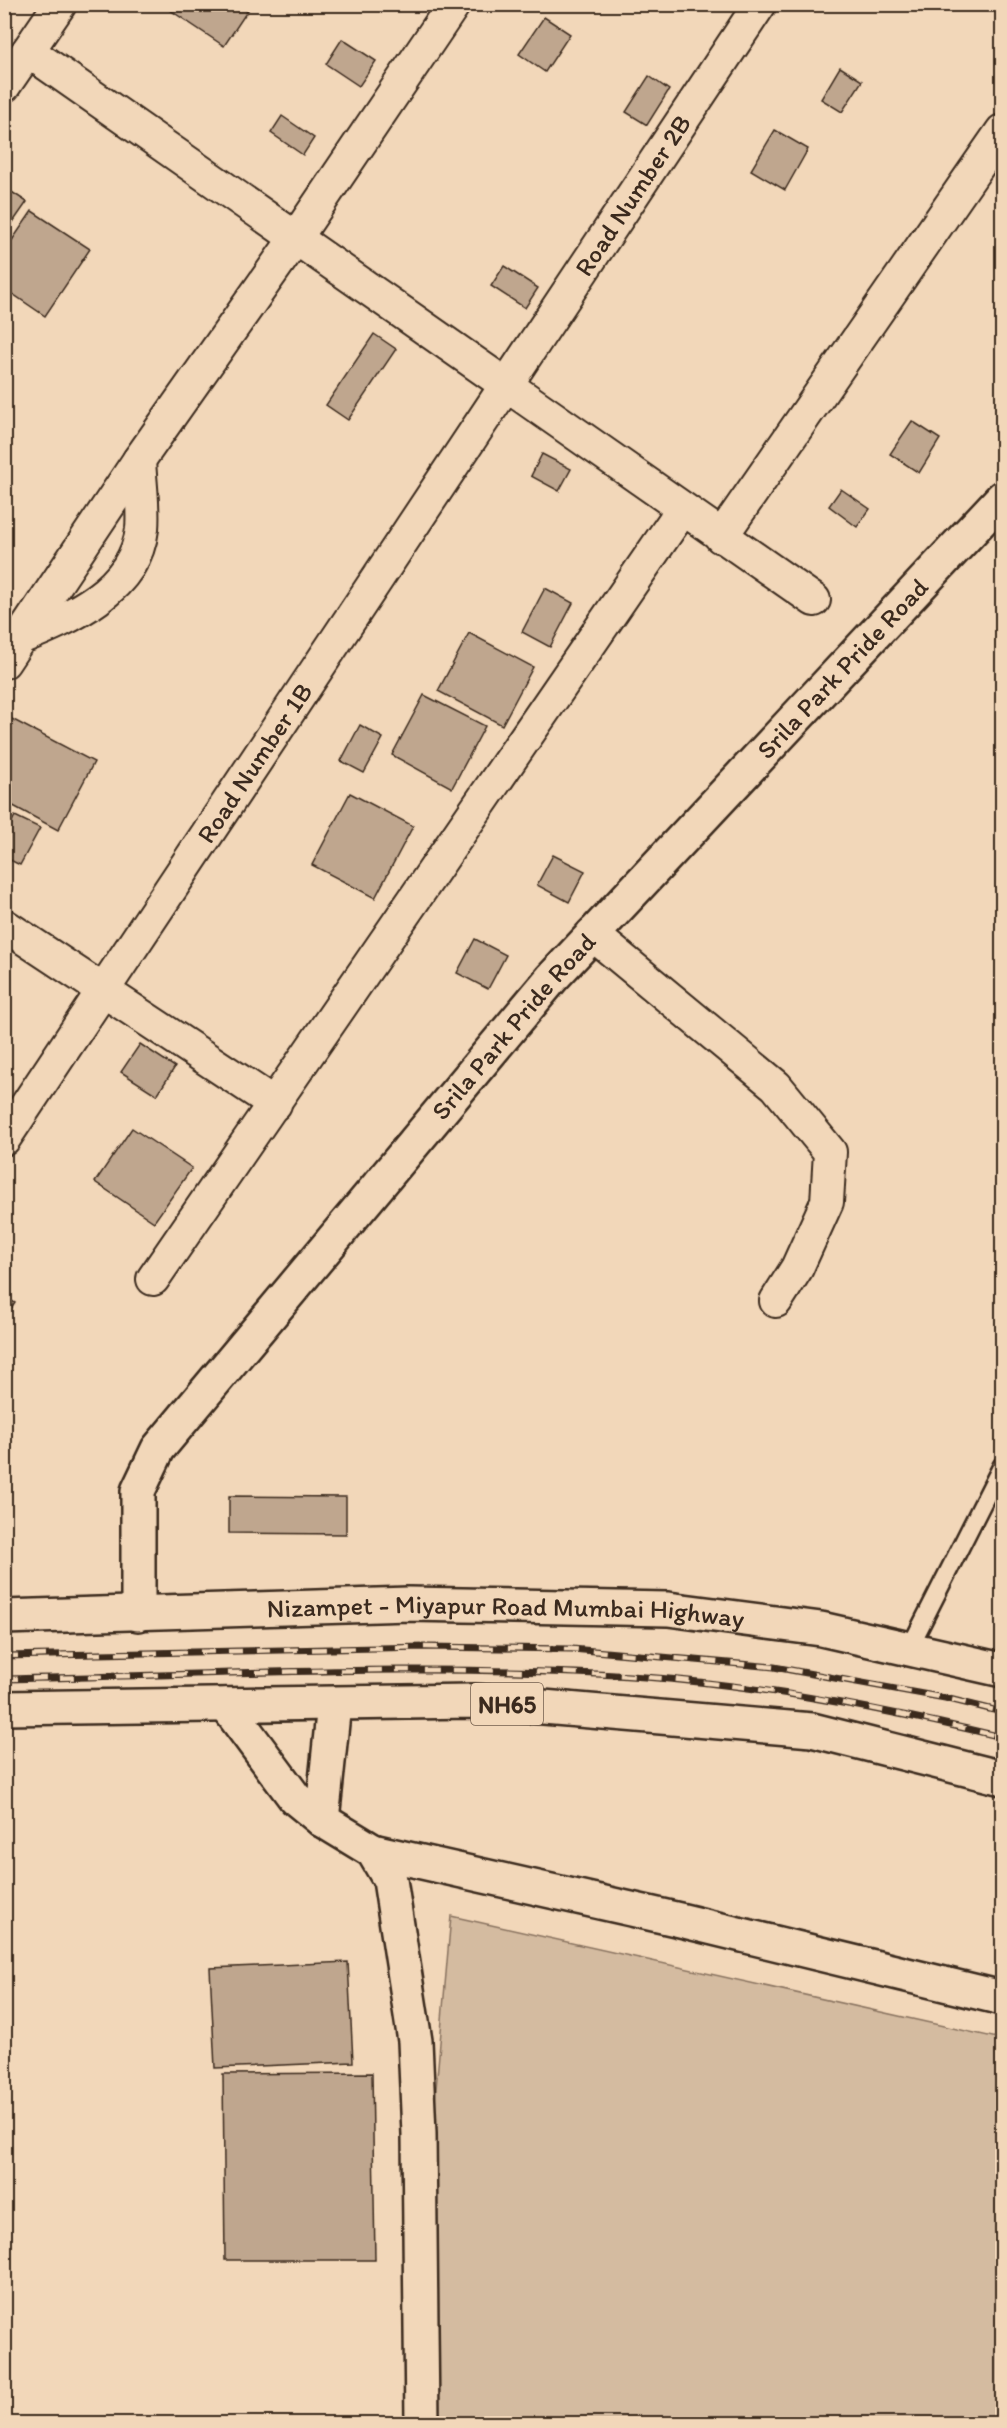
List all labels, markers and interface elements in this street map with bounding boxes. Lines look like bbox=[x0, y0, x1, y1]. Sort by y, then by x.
street label: Road Number 2B bbox=[567, 108, 698, 282]
street label: Srila Park Pride Road bbox=[750, 571, 935, 766]
street label: Road Number 1B bbox=[190, 677, 319, 849]
street label: Srila Park Pride Road bbox=[424, 925, 603, 1126]
street label: Nizampet - Miyapur Road Mumbai Highway bbox=[266, 1588, 746, 1635]
road number: NH65 bbox=[471, 1683, 543, 1725]

